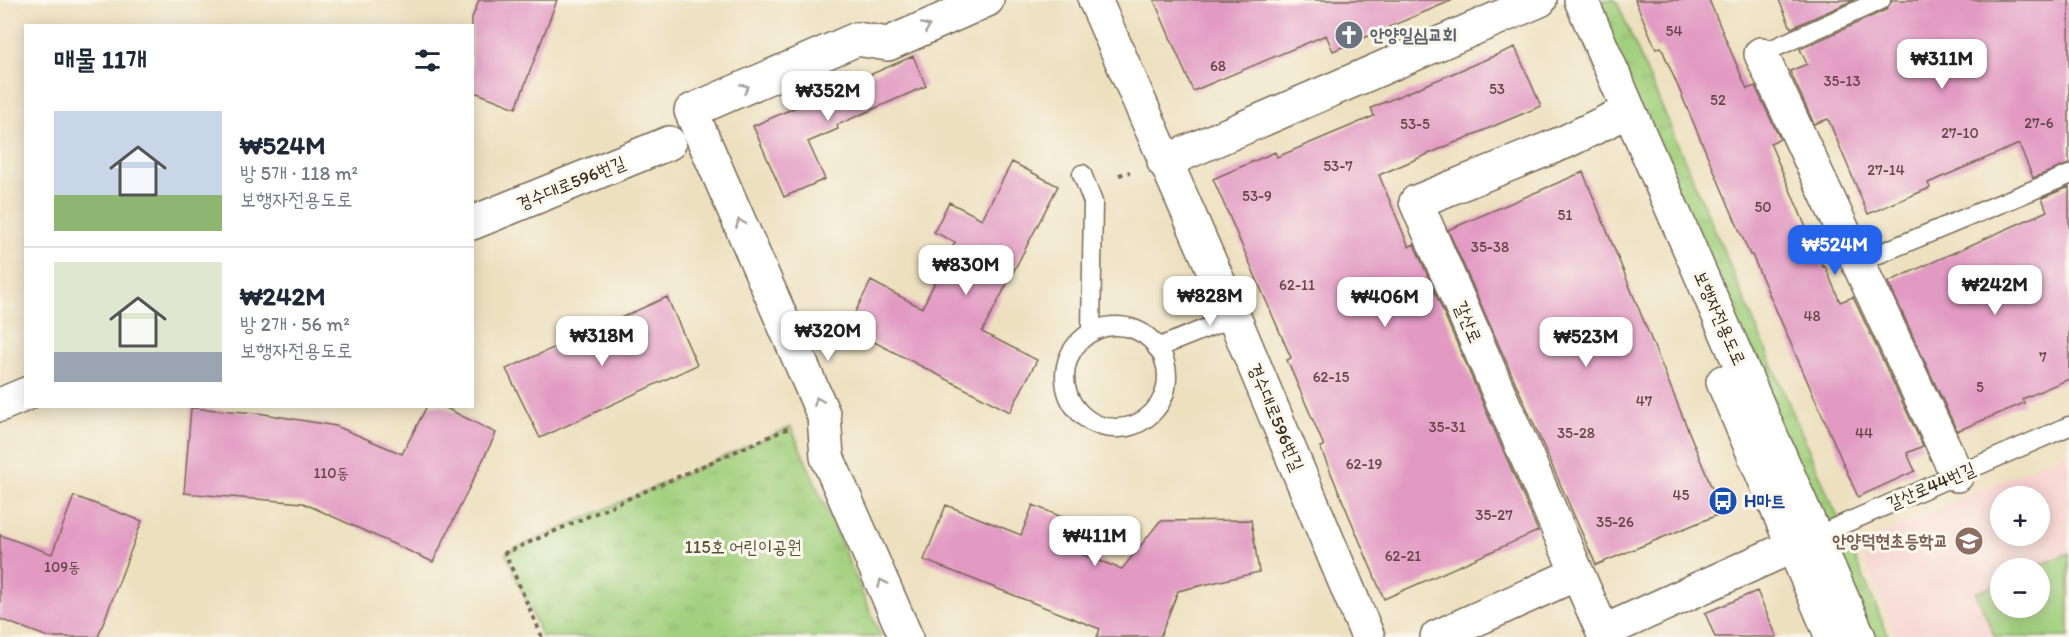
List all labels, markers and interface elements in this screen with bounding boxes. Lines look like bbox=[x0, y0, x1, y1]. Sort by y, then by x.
church icon: 안양일심교회 bbox=[1333, 19, 1365, 51]
one-way arrow bbox=[920, 22, 931, 34]
house number: 54 bbox=[1666, 22, 1682, 40]
place label: 안양일심교회 bbox=[1370, 24, 1457, 46]
pin: ₩311M bbox=[1900, 39, 1984, 90]
text: 매물 11개 bbox=[54, 43, 147, 75]
icon: filters bbox=[411, 44, 444, 77]
text: ₩311M bbox=[1911, 46, 1973, 70]
house number: 68 bbox=[1210, 57, 1226, 75]
pin: ₩352M bbox=[786, 71, 870, 122]
house number: 35-13 bbox=[1823, 72, 1861, 90]
text: ₩352M bbox=[796, 78, 860, 102]
house number: 53 bbox=[1489, 80, 1505, 98]
one-way arrow bbox=[739, 83, 750, 95]
house number: 52 bbox=[1710, 91, 1726, 109]
house number: 27-6 bbox=[2024, 114, 2054, 132]
house number: 53-5 bbox=[1400, 115, 1430, 133]
house number: 27-10 bbox=[1941, 124, 1979, 142]
text: ₩524M bbox=[240, 129, 326, 161]
icon: home bbox=[102, 135, 174, 207]
street label: 경수대로596번길 bbox=[513, 151, 629, 215]
house number: 53-7 bbox=[1323, 157, 1353, 175]
text: 방 5개 · 118 m² bbox=[240, 161, 358, 185]
house number: 27-14 bbox=[1867, 161, 1905, 179]
text: 보행자전용도로 bbox=[240, 187, 353, 211]
house number: 53-9 bbox=[1242, 187, 1272, 205]
house number: 50 bbox=[1754, 198, 1772, 216]
house number: 51 bbox=[1558, 206, 1572, 224]
one-way arrow bbox=[735, 218, 747, 229]
pin: ₩524M bbox=[1793, 225, 1877, 276]
text: ₩524M bbox=[1802, 232, 1868, 256]
house number: 35-38 bbox=[1471, 238, 1509, 256]
pin: ₩830M bbox=[924, 245, 1008, 296]
text: ₩830M bbox=[933, 252, 1000, 276]
pin: ₩242M bbox=[1953, 265, 2037, 316]
street label: 보행자전용도로 bbox=[1689, 267, 1751, 369]
text: ₩242M bbox=[1962, 272, 2028, 296]
pin: ₩828M bbox=[1168, 276, 1252, 327]
house number: 62-11 bbox=[1279, 276, 1315, 294]
pin: ₩406M bbox=[1343, 277, 1427, 328]
text: ₩242M bbox=[240, 280, 326, 312]
text: ₩828M bbox=[1177, 283, 1243, 307]
text: ₩406M bbox=[1351, 284, 1419, 308]
icon: home bbox=[102, 286, 174, 358]
street label: 갈산로 bbox=[1449, 298, 1487, 346]
house number: 48 bbox=[1803, 307, 1821, 325]
pin: ₩320M bbox=[786, 311, 870, 362]
text: 방 2개 · 56 m² bbox=[240, 312, 350, 336]
pin: ₩318M bbox=[560, 316, 644, 367]
pin: ₩523M bbox=[1544, 317, 1628, 368]
text: ₩320M bbox=[795, 318, 861, 342]
text: ₩318M bbox=[570, 323, 634, 347]
text: ₩523M bbox=[1554, 324, 1618, 348]
text: 보행자전용도로 bbox=[240, 338, 353, 362]
house number: 7 bbox=[2039, 348, 2047, 366]
street label: 경수대로596번길 bbox=[1243, 360, 1309, 475]
house number: 62-15 bbox=[1313, 368, 1349, 386]
house number: 5 bbox=[1976, 378, 1984, 396]
house number: 47 bbox=[1636, 392, 1653, 410]
one-way arrow bbox=[813, 397, 825, 408]
house number: 35-31 bbox=[1428, 418, 1466, 436]
house number: 35-28 bbox=[1557, 424, 1595, 442]
house number: 44 bbox=[1855, 424, 1873, 442]
house number: 62-19 bbox=[1346, 455, 1382, 473]
street label: 갈산로44번길 bbox=[1883, 457, 1979, 515]
house number: 110동 bbox=[313, 464, 349, 482]
bus stop icon: H마트 bbox=[1707, 485, 1739, 517]
house number: 45 bbox=[1673, 486, 1690, 504]
map controls bbox=[1990, 486, 2050, 618]
button: + bbox=[1990, 486, 2050, 546]
place label: H마트 bbox=[1744, 490, 1785, 512]
house number: 35-27 bbox=[1475, 506, 1513, 524]
house number: 35-26 bbox=[1596, 513, 1634, 531]
pin: ₩411M bbox=[1053, 516, 1137, 567]
text: ₩411M bbox=[1063, 523, 1127, 547]
school or university icon: 안양덕현초등학교 bbox=[1953, 525, 1985, 557]
place label: 안양덕현초등학교 bbox=[1832, 530, 1948, 552]
park label: 115호 어린이공원 bbox=[684, 536, 802, 558]
house number: 62-21 bbox=[1385, 547, 1421, 565]
house number: 109동 bbox=[44, 558, 80, 576]
button: − bbox=[1990, 558, 2050, 618]
one-way arrow bbox=[877, 579, 889, 590]

